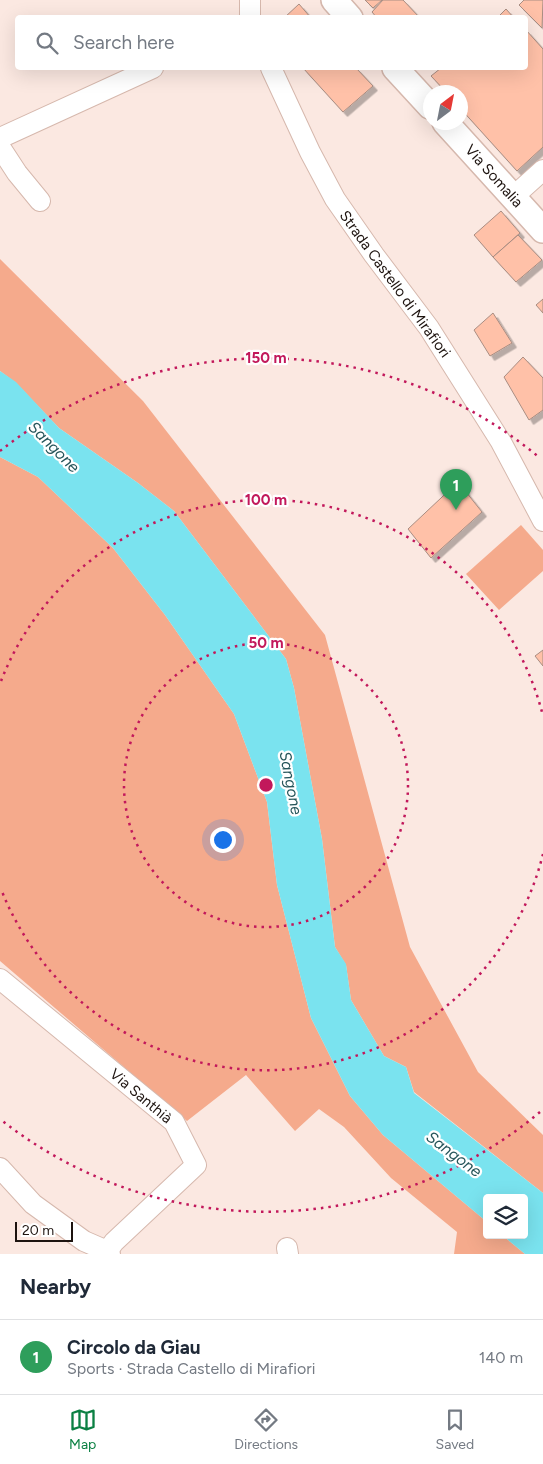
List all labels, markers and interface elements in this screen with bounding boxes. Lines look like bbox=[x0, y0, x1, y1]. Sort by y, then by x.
search box bbox=[15, 15, 528, 70]
icon: search bbox=[33, 29, 61, 57]
text: Search here bbox=[73, 31, 175, 54]
north arrow bbox=[423, 85, 468, 130]
street label: Via Somalia bbox=[461, 141, 527, 211]
street label: Strada Castello di Mirafiori bbox=[336, 207, 454, 361]
text: 150 m bbox=[245, 349, 287, 367]
water label: Sangone bbox=[24, 417, 84, 477]
pin: 1 bbox=[440, 469, 472, 510]
text: 100 m bbox=[245, 491, 287, 509]
text: 50 m bbox=[248, 634, 284, 652]
water label: Sangone bbox=[276, 750, 307, 817]
centre of rings bbox=[257, 776, 275, 794]
your location bbox=[210, 827, 236, 853]
street label: Via Santhià bbox=[106, 1065, 176, 1127]
water label: Sangone bbox=[423, 1127, 486, 1181]
map controls bbox=[483, 1194, 528, 1239]
button: layers bbox=[483, 1194, 528, 1239]
scale bar bbox=[15, 1219, 72, 1242]
text: 20 m bbox=[22, 1222, 54, 1239]
text: Nearby bbox=[20, 1274, 91, 1299]
text: Circolo da Giau bbox=[67, 1336, 201, 1359]
text: 1 bbox=[33, 1348, 39, 1367]
text: 140 m bbox=[479, 1348, 523, 1367]
text: Sports · Strada Castello di Mirafiori bbox=[67, 1359, 315, 1378]
tab: Map bbox=[69, 1406, 97, 1453]
tab: Directions bbox=[234, 1406, 298, 1453]
tab: Saved bbox=[436, 1406, 474, 1453]

